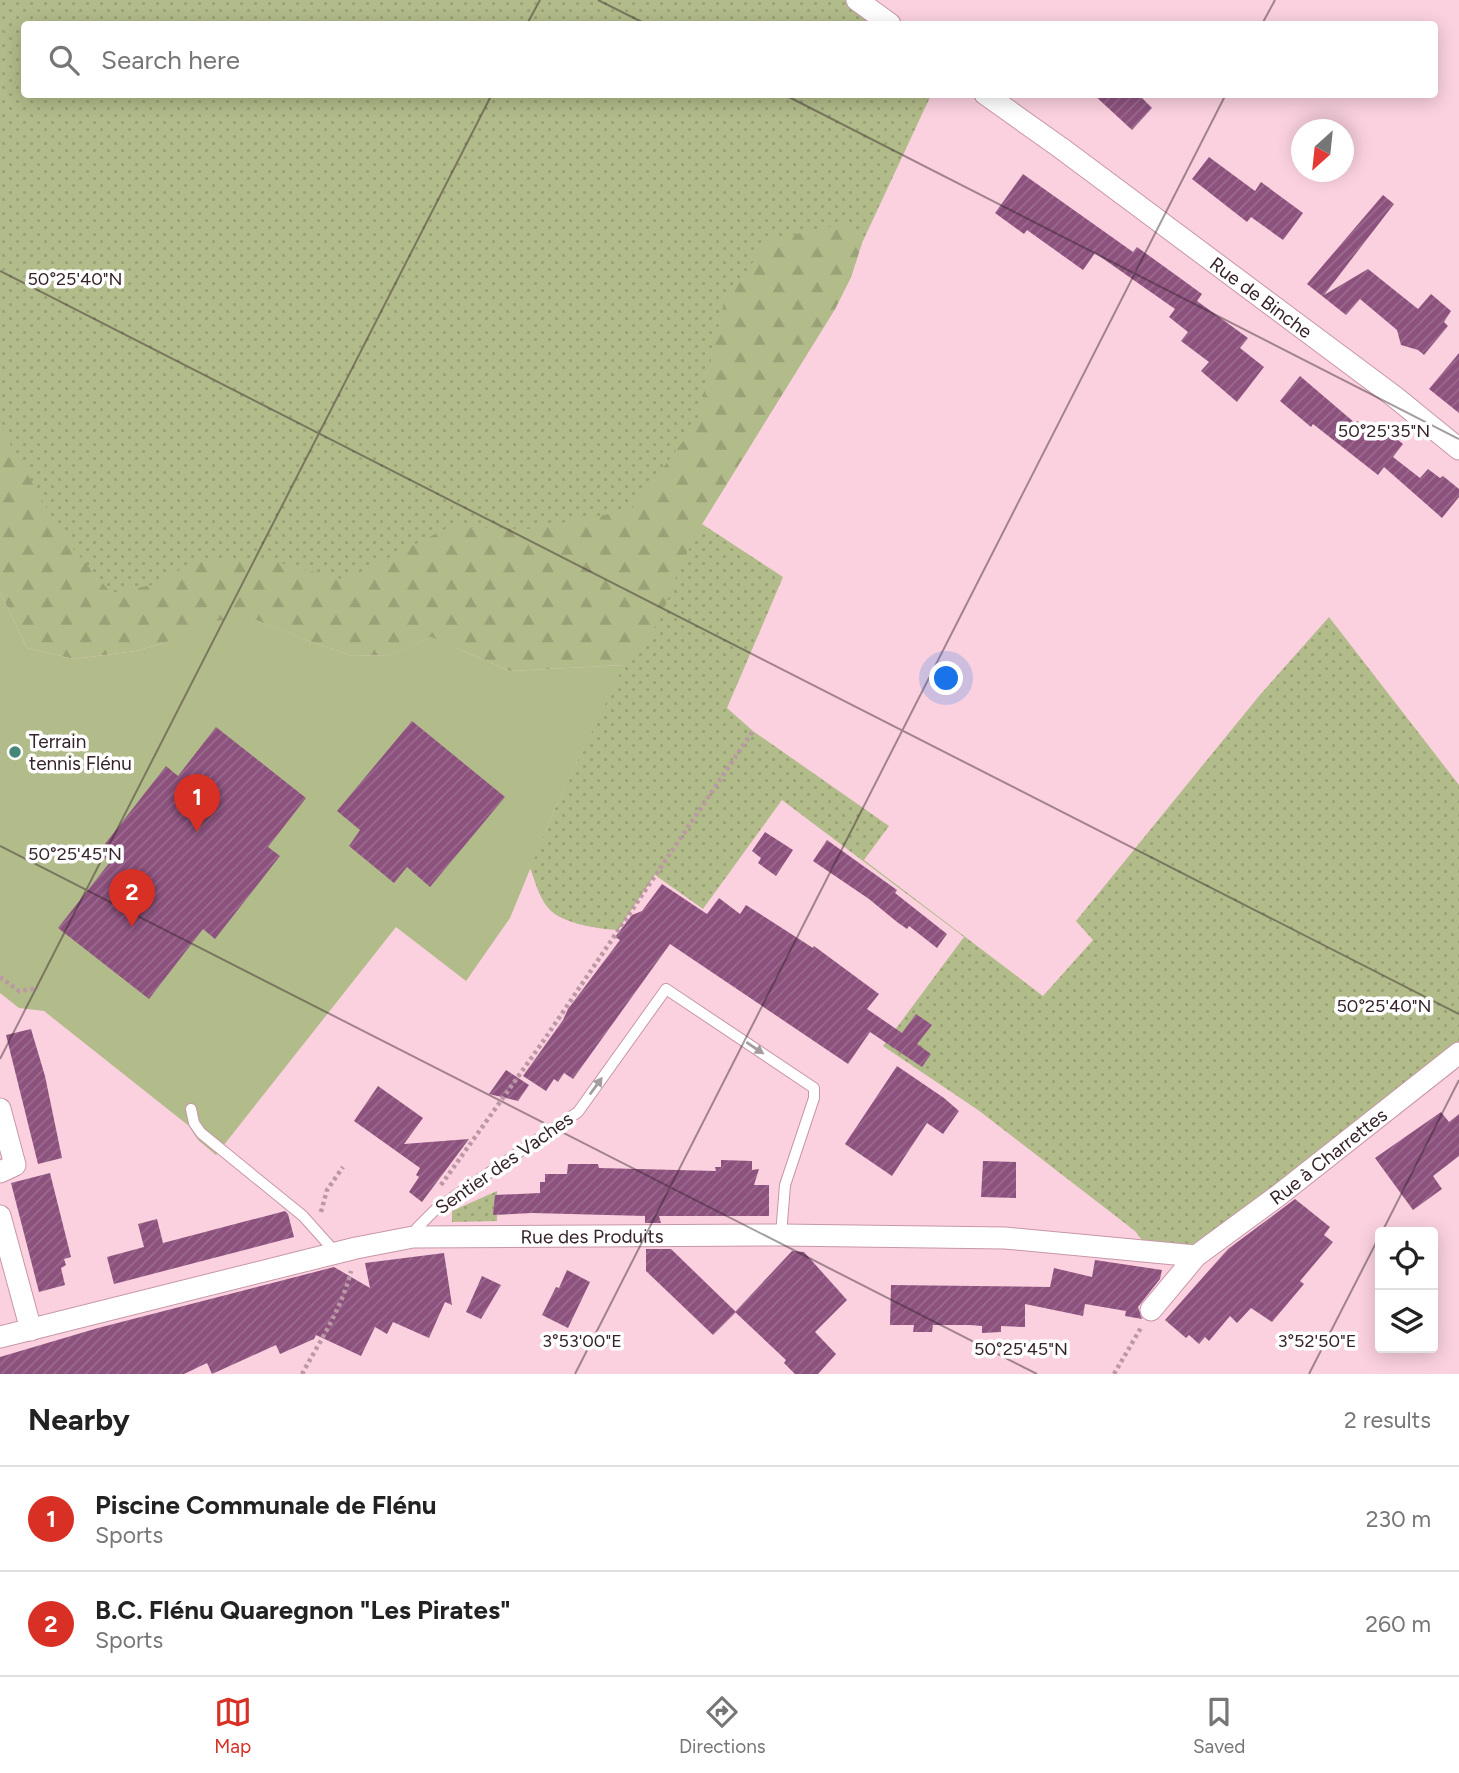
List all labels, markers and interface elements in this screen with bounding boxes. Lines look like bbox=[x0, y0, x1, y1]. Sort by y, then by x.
search box bbox=[21, 21, 1438, 98]
icon: search bbox=[45, 41, 83, 79]
text: Search here bbox=[101, 44, 240, 76]
north arrow bbox=[1291, 119, 1354, 182]
street label: Rue de Binche bbox=[1206, 252, 1317, 343]
text: 50°25'40"N bbox=[28, 268, 122, 290]
text: 50°25'35"N bbox=[1338, 420, 1430, 442]
your location bbox=[929, 661, 963, 695]
place label: Terrain tennis Flénu bbox=[29, 730, 132, 775]
marker: Terrain tennis Flénu bbox=[7, 744, 23, 760]
pin: 1 bbox=[174, 774, 220, 832]
text: 50°25'45"N bbox=[28, 843, 122, 865]
pin: 2 bbox=[109, 869, 155, 927]
text: 50°25'40"N bbox=[1337, 995, 1431, 1017]
one-way arrow bbox=[746, 1041, 764, 1055]
one-way arrow bbox=[589, 1077, 603, 1095]
street label: Rue à Charrettes bbox=[1265, 1103, 1392, 1209]
street label: Sentier des Vaches bbox=[431, 1107, 577, 1219]
street label: Rue des Produits bbox=[520, 1224, 664, 1248]
map controls bbox=[1375, 1227, 1438, 1353]
button: locate bbox=[1375, 1227, 1438, 1290]
button: layers bbox=[1375, 1290, 1438, 1353]
text: 3°53'00"E bbox=[542, 1330, 622, 1352]
text: 3°52'50"E bbox=[1278, 1330, 1356, 1352]
text: 50°25'45"N bbox=[974, 1338, 1068, 1360]
text: Nearby bbox=[28, 1401, 130, 1438]
text: 2 results bbox=[1344, 1406, 1431, 1434]
text: Piscine Communale de Flénu bbox=[95, 1489, 437, 1521]
text: 1 bbox=[46, 1505, 56, 1533]
text: 230 m bbox=[1366, 1505, 1431, 1533]
text: Sports bbox=[95, 1521, 163, 1549]
text: B.C. Flénu Quaregnon "Les Pirates" bbox=[95, 1594, 511, 1626]
text: 2 bbox=[44, 1610, 58, 1638]
text: 260 m bbox=[1365, 1610, 1431, 1638]
text: Sports bbox=[95, 1626, 163, 1654]
tab: Map bbox=[214, 1693, 252, 1758]
tab: Directions bbox=[679, 1693, 766, 1758]
tab: Saved bbox=[1193, 1693, 1245, 1758]

